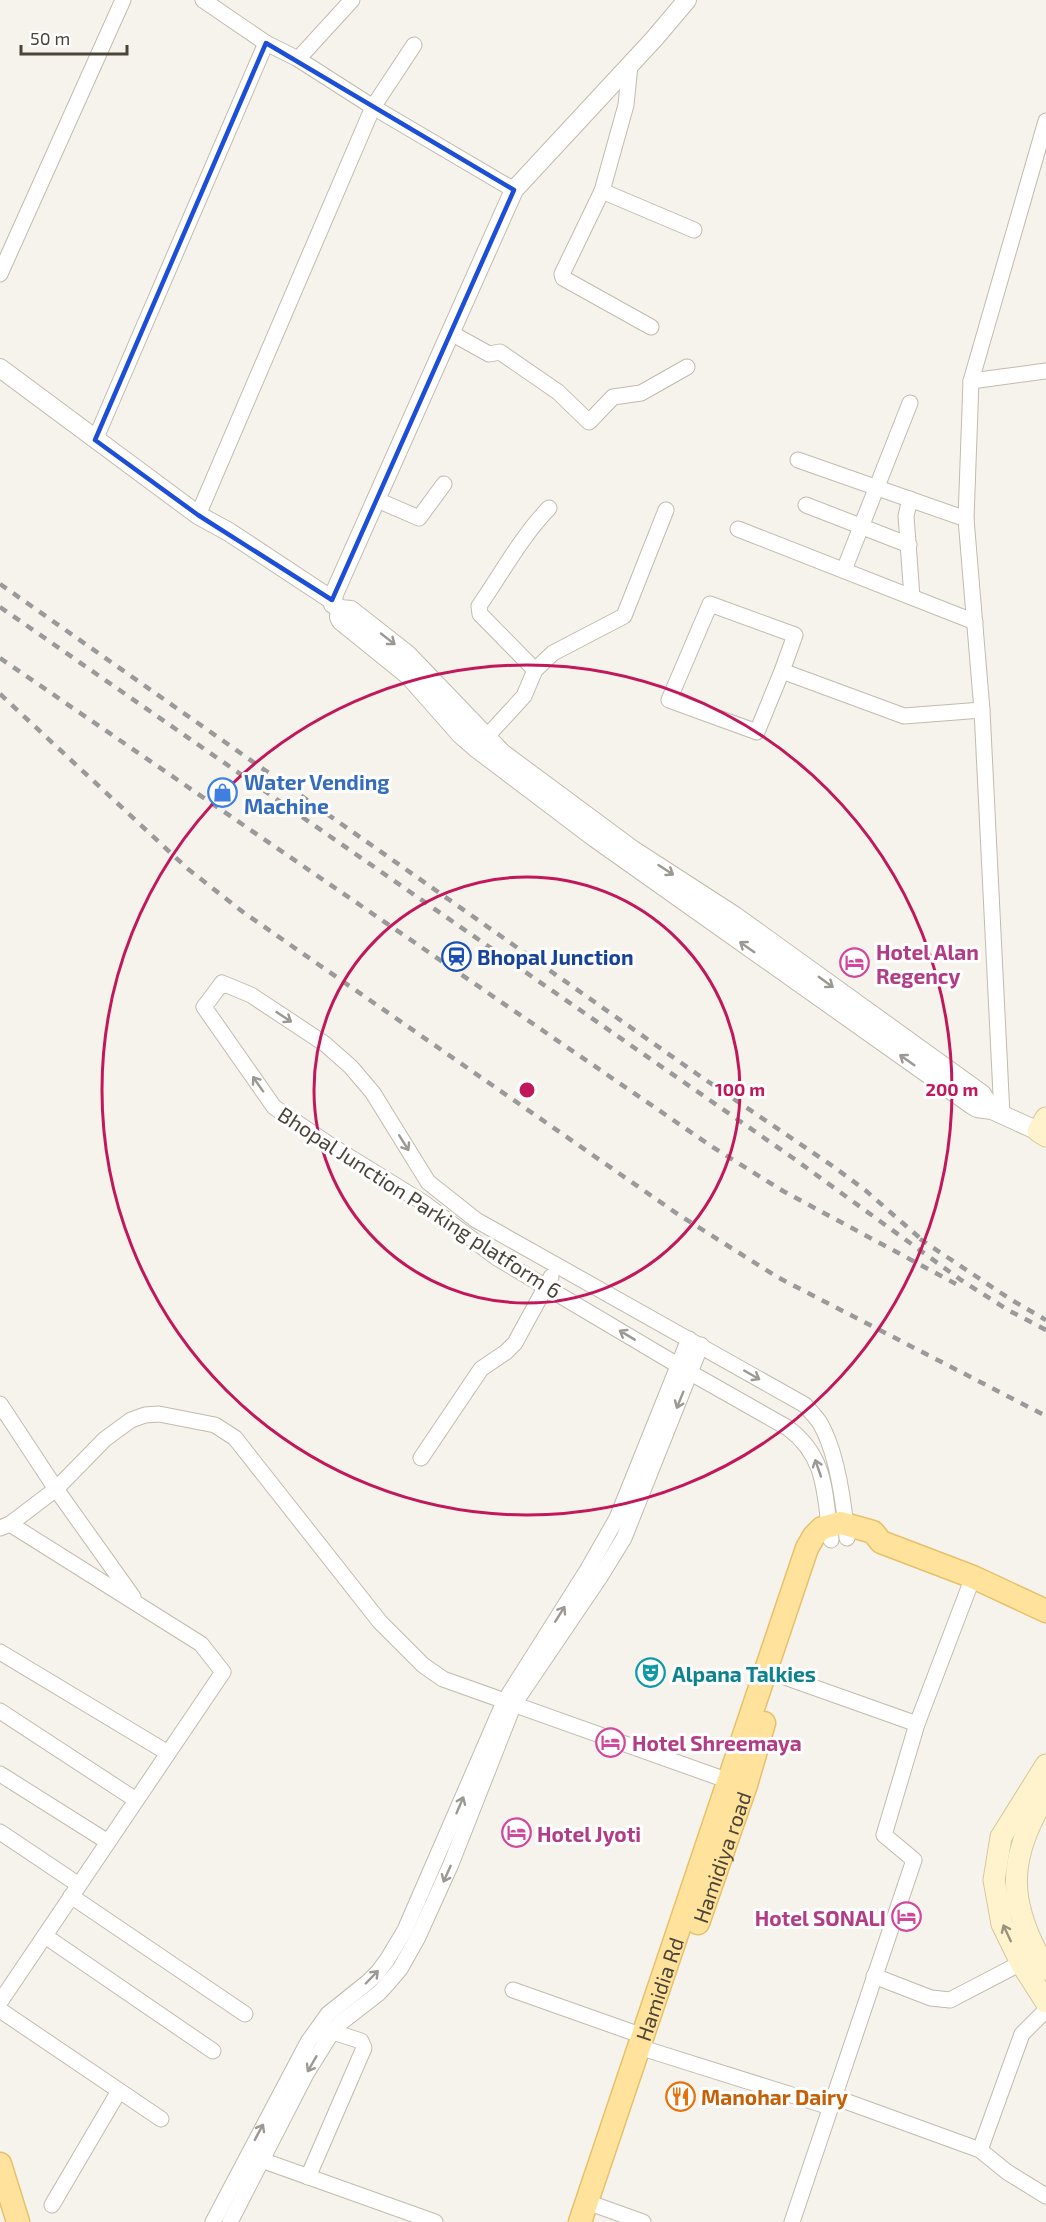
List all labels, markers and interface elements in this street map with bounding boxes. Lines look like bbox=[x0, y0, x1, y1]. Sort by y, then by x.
scale bar bbox=[21, 18, 128, 56]
text: 50 m bbox=[30, 27, 70, 49]
one-way arrow bbox=[380, 632, 396, 645]
place label: Water Vending Machine bbox=[244, 769, 390, 818]
shop icon: Water Vending Machine bbox=[207, 777, 239, 809]
one-way arrow bbox=[657, 864, 674, 876]
place label: Hotel Alan Regency bbox=[876, 939, 979, 989]
station icon: Bhopal Junction bbox=[440, 940, 472, 972]
one-way arrow bbox=[740, 941, 756, 953]
place label: Bhopal Junction bbox=[477, 944, 634, 969]
hotel icon: Hotel Alan Regency bbox=[839, 947, 871, 979]
one-way arrow bbox=[817, 975, 833, 988]
one-way arrow bbox=[275, 1011, 291, 1023]
one-way arrow bbox=[899, 1054, 915, 1066]
one-way arrow bbox=[252, 1077, 264, 1093]
text: 100 m bbox=[715, 1078, 765, 1100]
text: 200 m bbox=[926, 1078, 978, 1100]
centre of rings bbox=[517, 1080, 537, 1100]
street label: Bhopal Junction Parking platform 6 bbox=[274, 1101, 566, 1303]
one-way arrow bbox=[398, 1134, 410, 1151]
one-way arrow bbox=[619, 1329, 636, 1341]
one-way arrow bbox=[743, 1369, 760, 1381]
one-way arrow bbox=[674, 1390, 685, 1409]
one-way arrow bbox=[812, 1459, 823, 1478]
one-way arrow bbox=[553, 1605, 566, 1622]
theatre icon: Alpana Talkies bbox=[635, 1657, 667, 1689]
place label: Alpana Talkies bbox=[672, 1661, 816, 1686]
hotel icon: Hotel Shreemaya bbox=[595, 1726, 627, 1758]
place label: Hotel Shreemaya bbox=[632, 1730, 802, 1756]
street label: Hamidiya road bbox=[687, 1788, 755, 1926]
one-way arrow bbox=[455, 1796, 466, 1814]
hotel icon: Hotel Jyoti bbox=[500, 1817, 532, 1849]
place label: Hotel Jyoti bbox=[537, 1821, 641, 1847]
one-way arrow bbox=[440, 1864, 452, 1882]
hotel icon: Hotel SONALI bbox=[891, 1901, 923, 1933]
place label: Hotel SONALI bbox=[755, 1905, 886, 1930]
one-way arrow bbox=[1000, 1924, 1012, 1942]
street label: Hamidia Rd bbox=[629, 1934, 688, 2044]
one-way arrow bbox=[365, 1970, 380, 1985]
one-way arrow bbox=[306, 2055, 318, 2072]
restaurant icon: Manohar Dairy bbox=[664, 2080, 696, 2112]
place label: Manohar Dairy bbox=[701, 2084, 848, 2110]
one-way arrow bbox=[254, 2124, 265, 2142]

